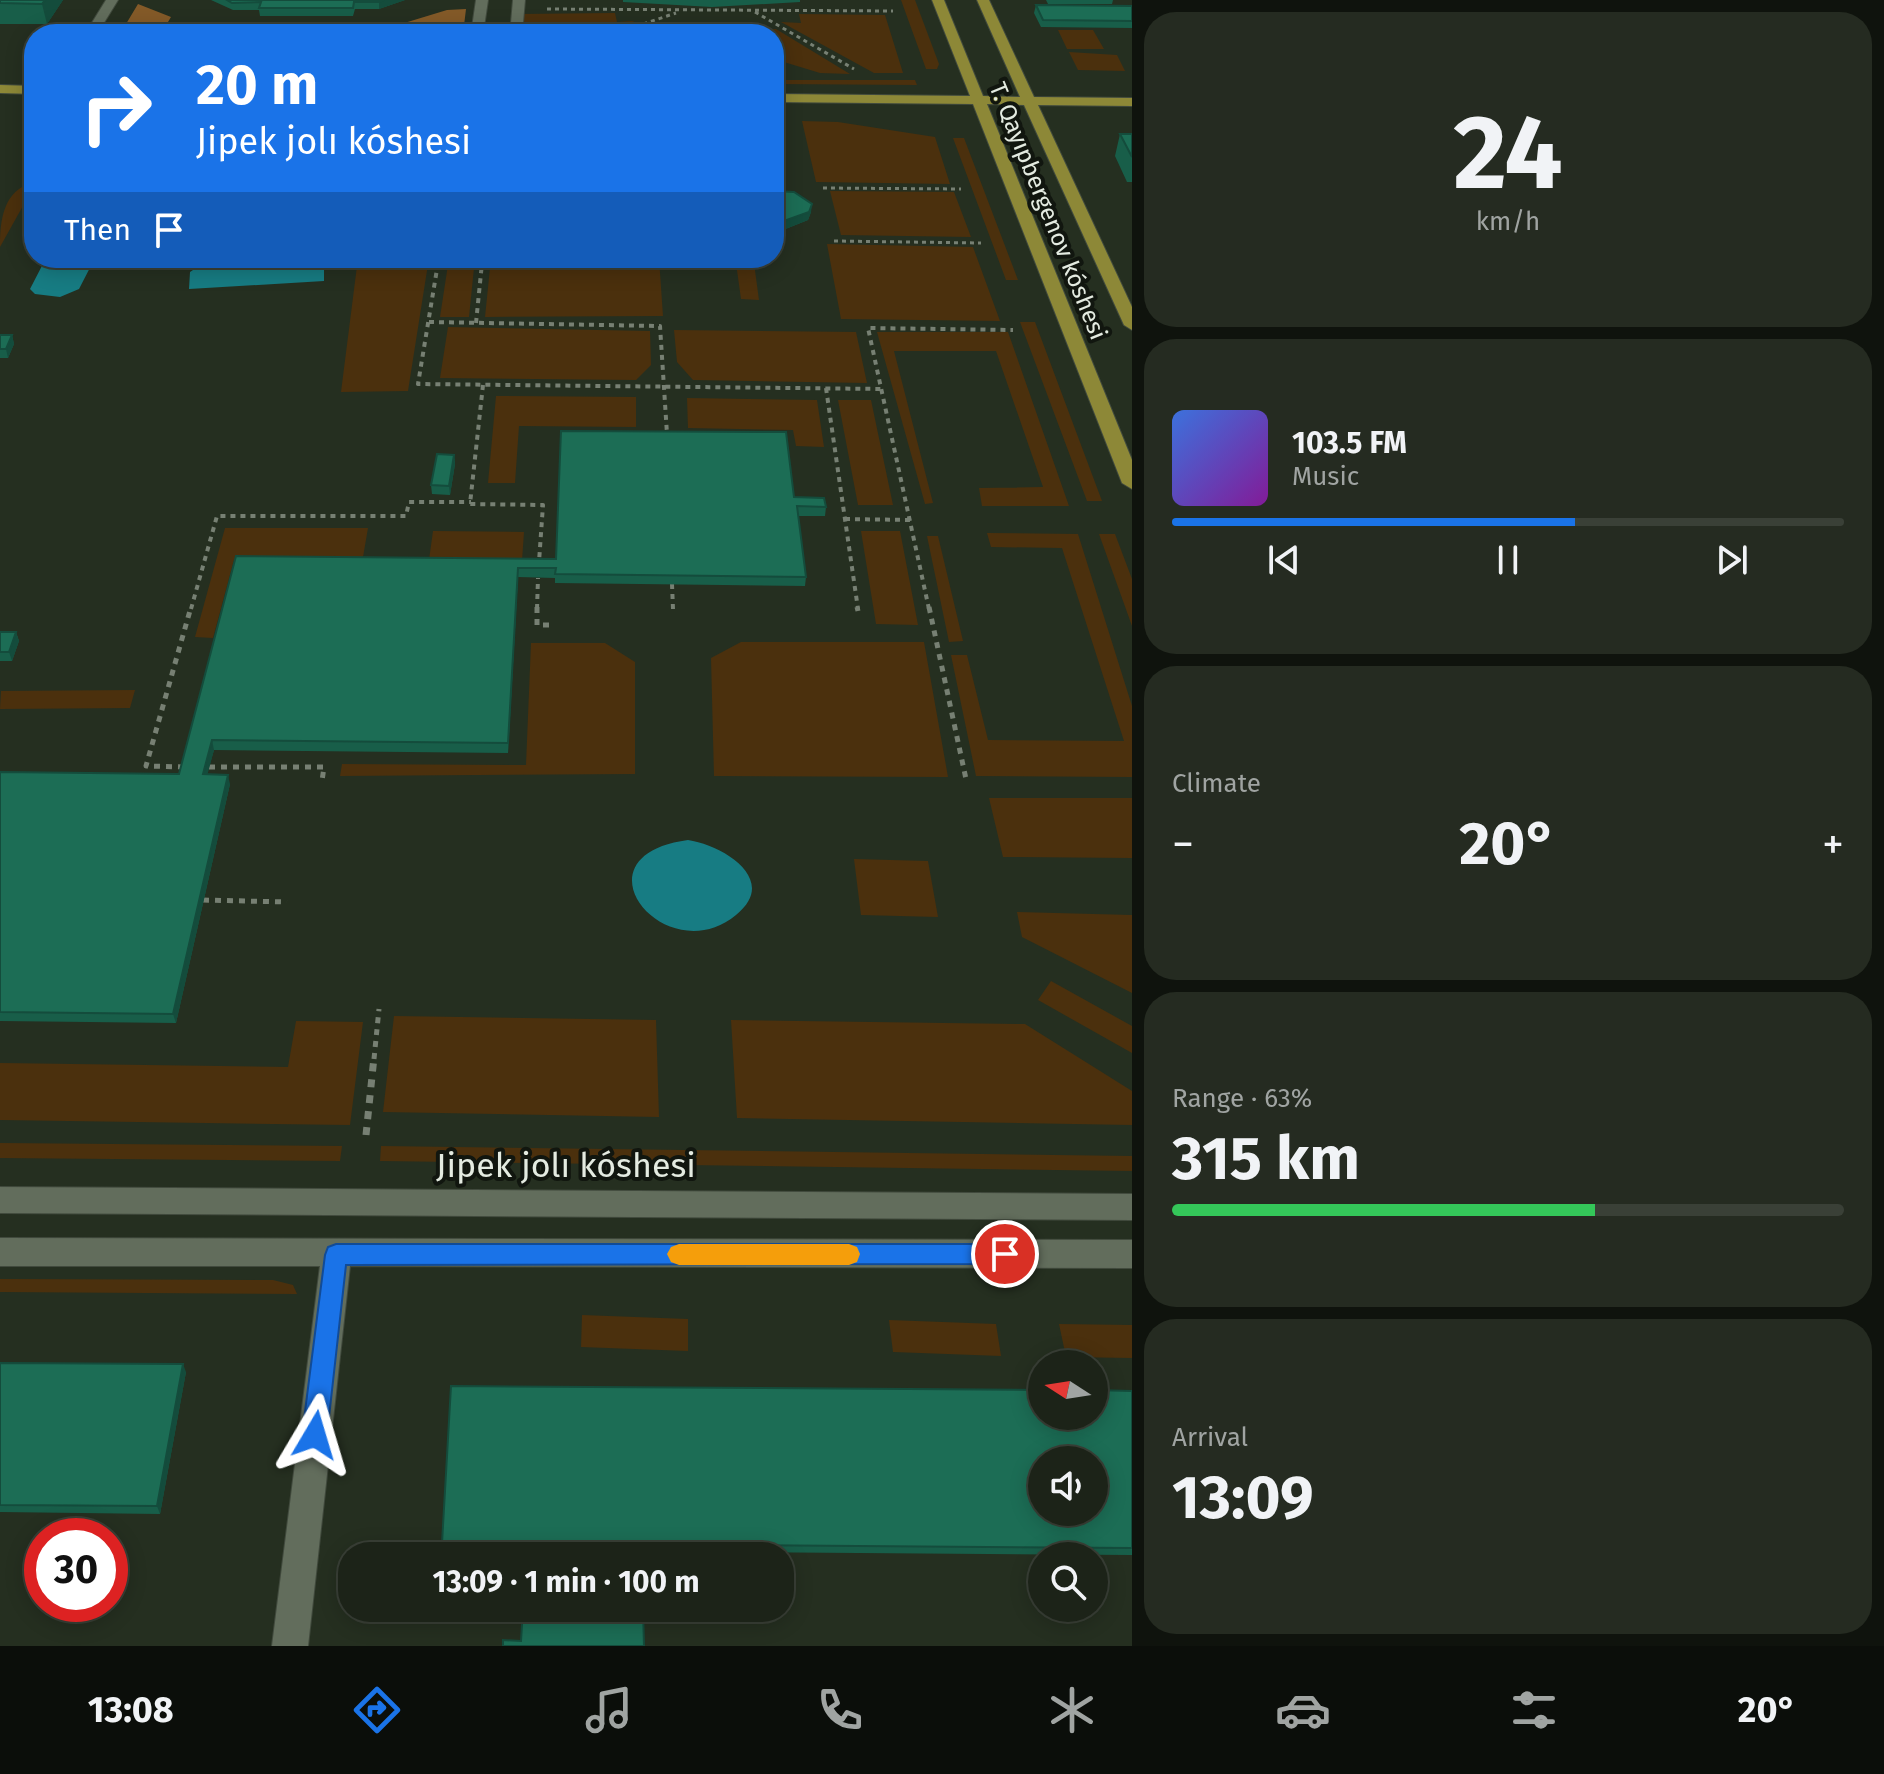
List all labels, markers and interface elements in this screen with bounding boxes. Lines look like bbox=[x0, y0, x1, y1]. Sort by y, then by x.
text: 20 m bbox=[196, 52, 318, 119]
icon: right bbox=[64, 56, 168, 160]
street label: T. Qayıpbergenov kóshesi bbox=[984, 78, 1112, 344]
text: 24 bbox=[1453, 91, 1563, 216]
text: Jipek jolı kóshesi bbox=[196, 120, 471, 164]
text: km/h bbox=[1476, 206, 1540, 237]
icon: arrive bbox=[147, 208, 191, 252]
text: Then bbox=[64, 212, 131, 248]
text: 103.5 FM bbox=[1292, 425, 1407, 461]
text: Music bbox=[1292, 461, 1359, 492]
icon: previous bbox=[1262, 538, 1306, 582]
icon: pause bbox=[1486, 538, 1530, 582]
icon: next bbox=[1710, 538, 1754, 582]
text: Climate bbox=[1172, 768, 1261, 799]
text: 20° bbox=[1459, 808, 1557, 880]
text: − bbox=[1172, 818, 1194, 871]
text: + bbox=[1822, 818, 1844, 871]
text: Range · 63% bbox=[1172, 1083, 1312, 1114]
text: 315 km bbox=[1172, 1123, 1360, 1195]
street label: Jipek jolı kóshesi bbox=[436, 1145, 696, 1186]
pin bbox=[971, 1220, 1039, 1288]
icon: arrive bbox=[983, 1232, 1027, 1276]
north arrow bbox=[1028, 1350, 1108, 1430]
map controls bbox=[1028, 1350, 1108, 1622]
position arrow bbox=[273, 1393, 357, 1477]
text: Arrival bbox=[1172, 1422, 1248, 1453]
button: sound bbox=[1028, 1446, 1108, 1526]
text: 13:09 bbox=[1172, 1462, 1314, 1534]
speed limit sign: 30 bbox=[24, 1518, 128, 1622]
button: search bbox=[1028, 1542, 1108, 1622]
text: 13:09 · 1 min · 100 m bbox=[432, 1564, 700, 1600]
icon: directions bbox=[349, 1682, 405, 1738]
icon: music bbox=[581, 1682, 637, 1738]
icon: phone bbox=[812, 1682, 868, 1738]
icon: climate bbox=[1044, 1682, 1100, 1738]
icon: car bbox=[1275, 1682, 1331, 1738]
icon: filters bbox=[1506, 1682, 1562, 1738]
text: 13:08 bbox=[88, 1688, 174, 1732]
text: 20° bbox=[1738, 1688, 1796, 1732]

